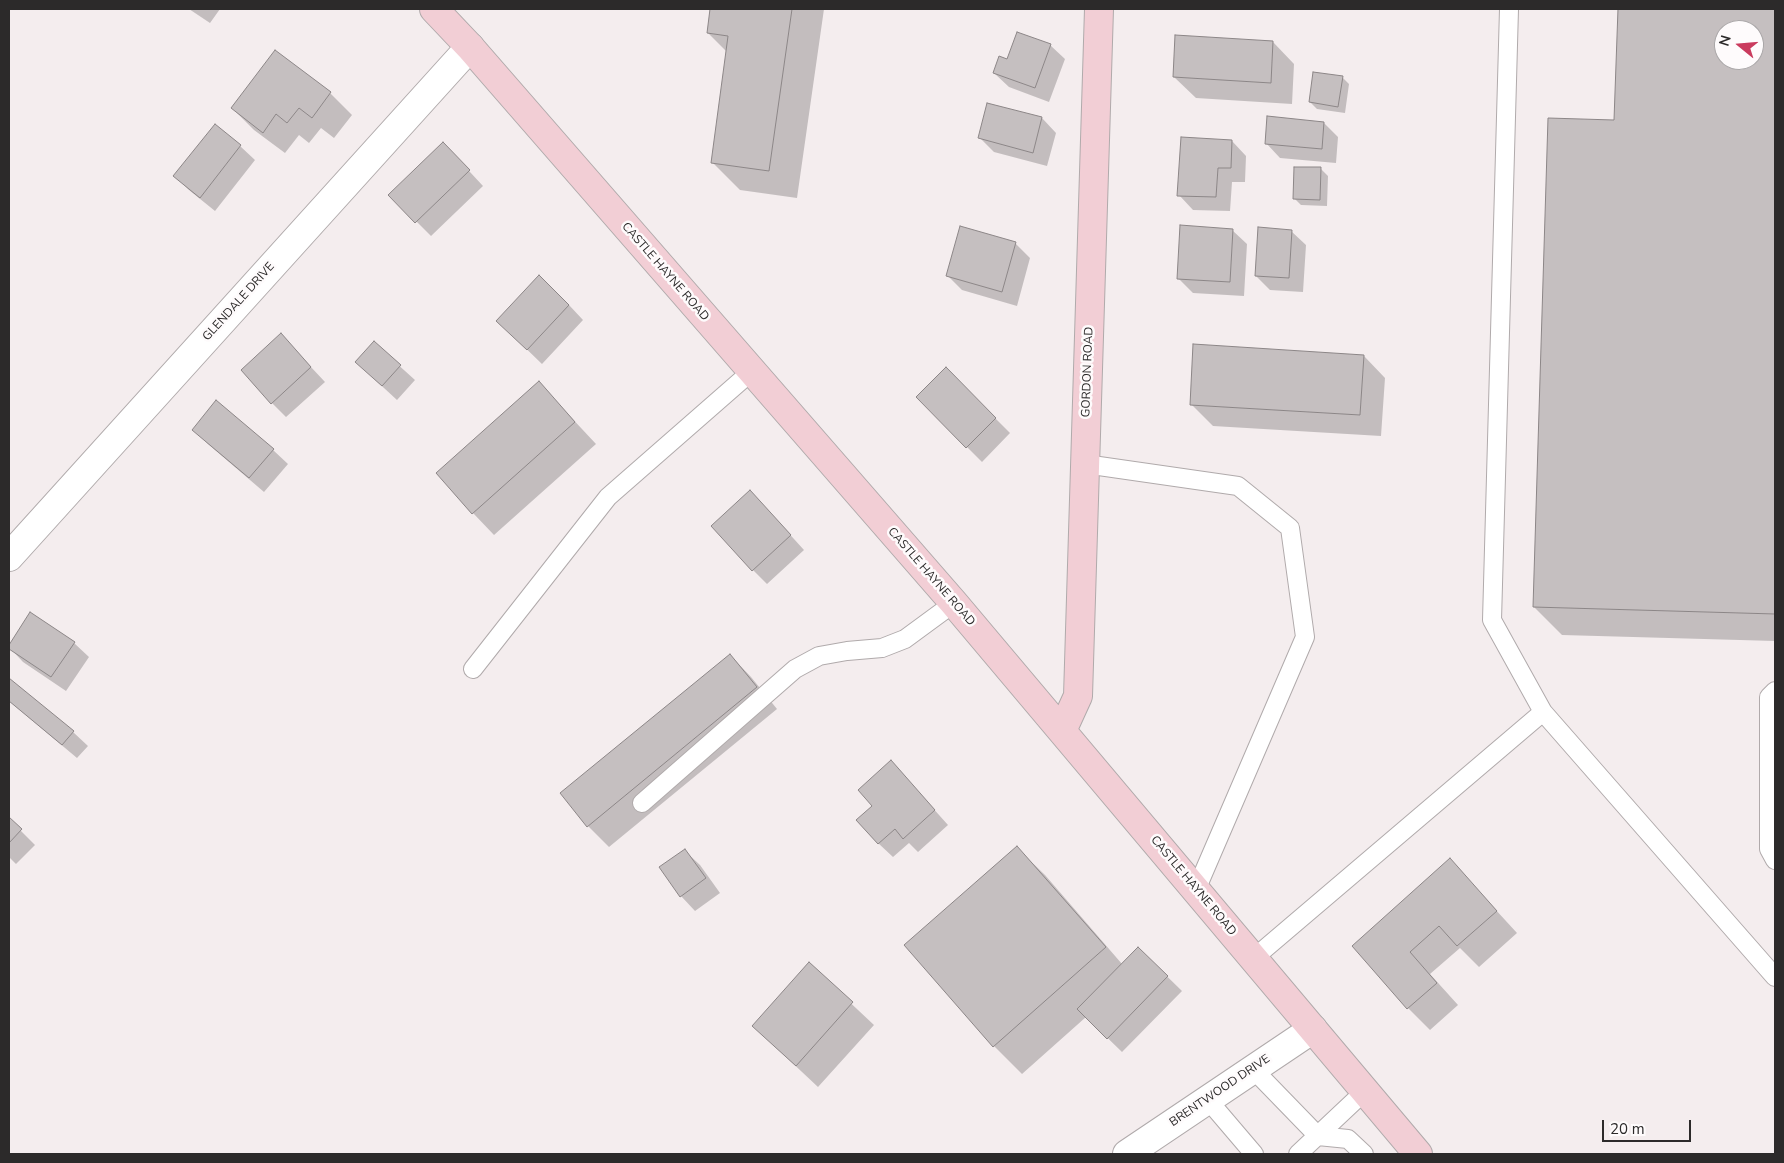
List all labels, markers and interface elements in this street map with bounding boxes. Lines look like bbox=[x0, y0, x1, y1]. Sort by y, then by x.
north arrow bbox=[1714, 20, 1764, 70]
text: N bbox=[1715, 33, 1736, 49]
street label: CASTLE HAYNE ROAD bbox=[618, 220, 712, 324]
street label: GLENDALE DRIVE bbox=[200, 260, 278, 344]
street label: GORDON ROAD bbox=[1079, 326, 1097, 418]
street label: CASTLE HAYNE ROAD bbox=[884, 525, 978, 629]
street label: CASTLE HAYNE ROAD bbox=[1147, 833, 1239, 939]
street label: BRENTWOOD DRIVE bbox=[1167, 1052, 1273, 1130]
scale bar bbox=[1604, 1110, 1693, 1142]
text: 20 m bbox=[1610, 1119, 1645, 1139]

